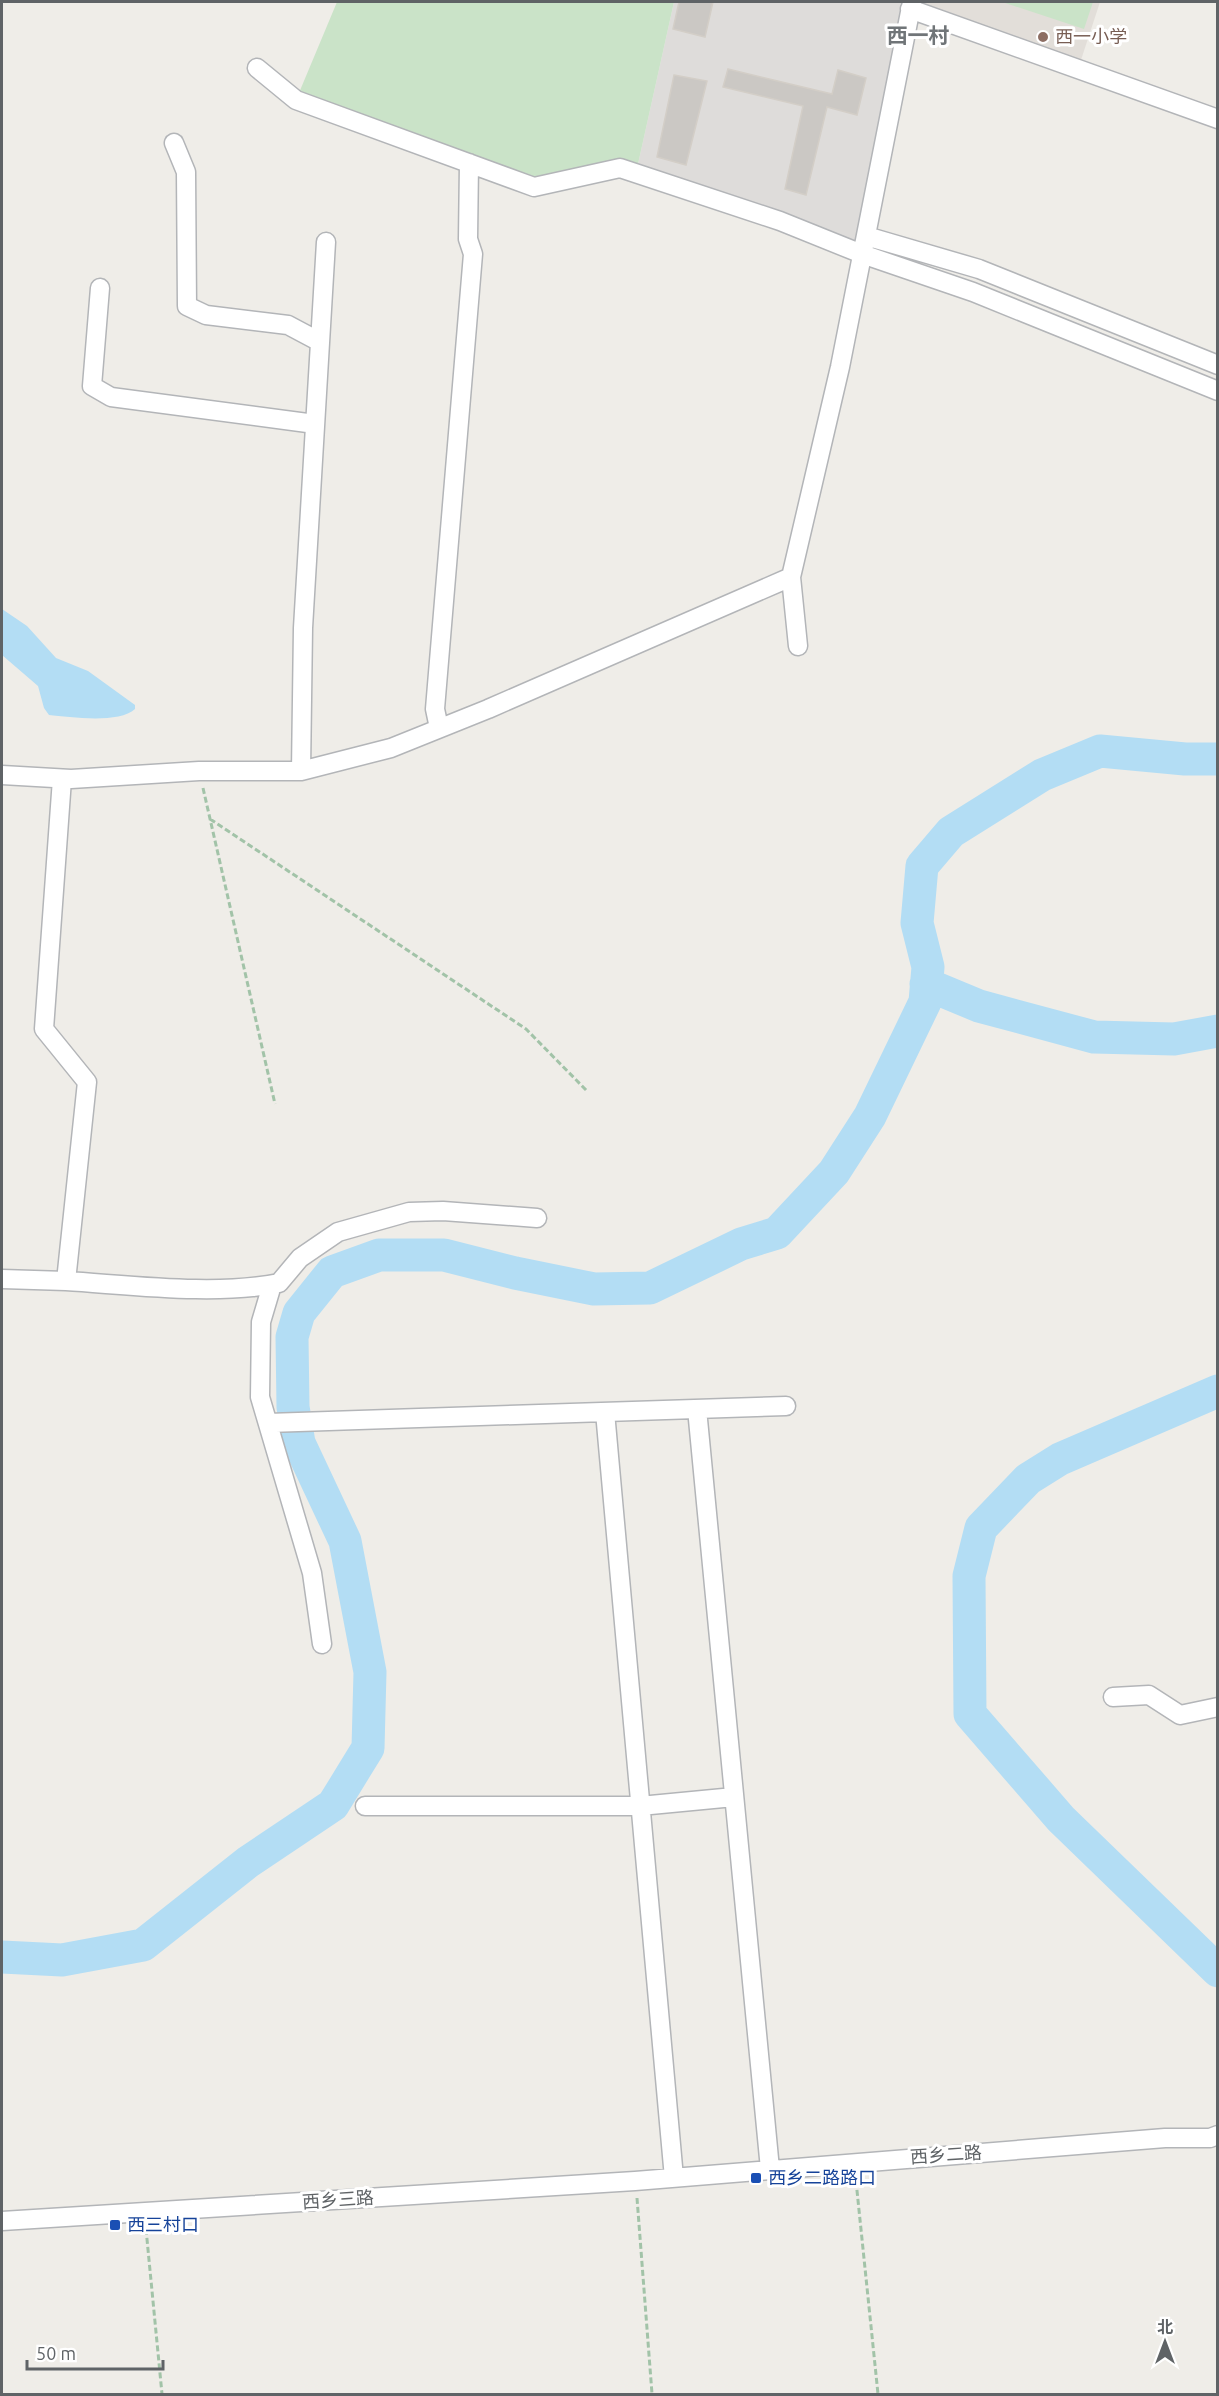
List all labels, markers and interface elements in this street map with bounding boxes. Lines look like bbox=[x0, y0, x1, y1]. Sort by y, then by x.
district label: 西一村 bbox=[887, 23, 950, 47]
place label: 西一小学 bbox=[1055, 26, 1127, 46]
marker: 西一小学 bbox=[1036, 30, 1050, 44]
street label: 西乡二路 bbox=[909, 2142, 983, 2166]
place label: 西乡二路路口 bbox=[768, 2167, 876, 2187]
marker: 西乡二路路口 bbox=[749, 2171, 763, 2185]
street label: 西乡三路 bbox=[301, 2187, 375, 2211]
place label: 西三村口 bbox=[127, 2214, 199, 2234]
marker: 西三村口 bbox=[108, 2218, 122, 2232]
north arrow bbox=[1135, 2312, 1195, 2372]
text: 北 bbox=[1157, 2318, 1173, 2336]
scale bar bbox=[27, 2333, 164, 2371]
text: 50 m bbox=[36, 2343, 76, 2363]

